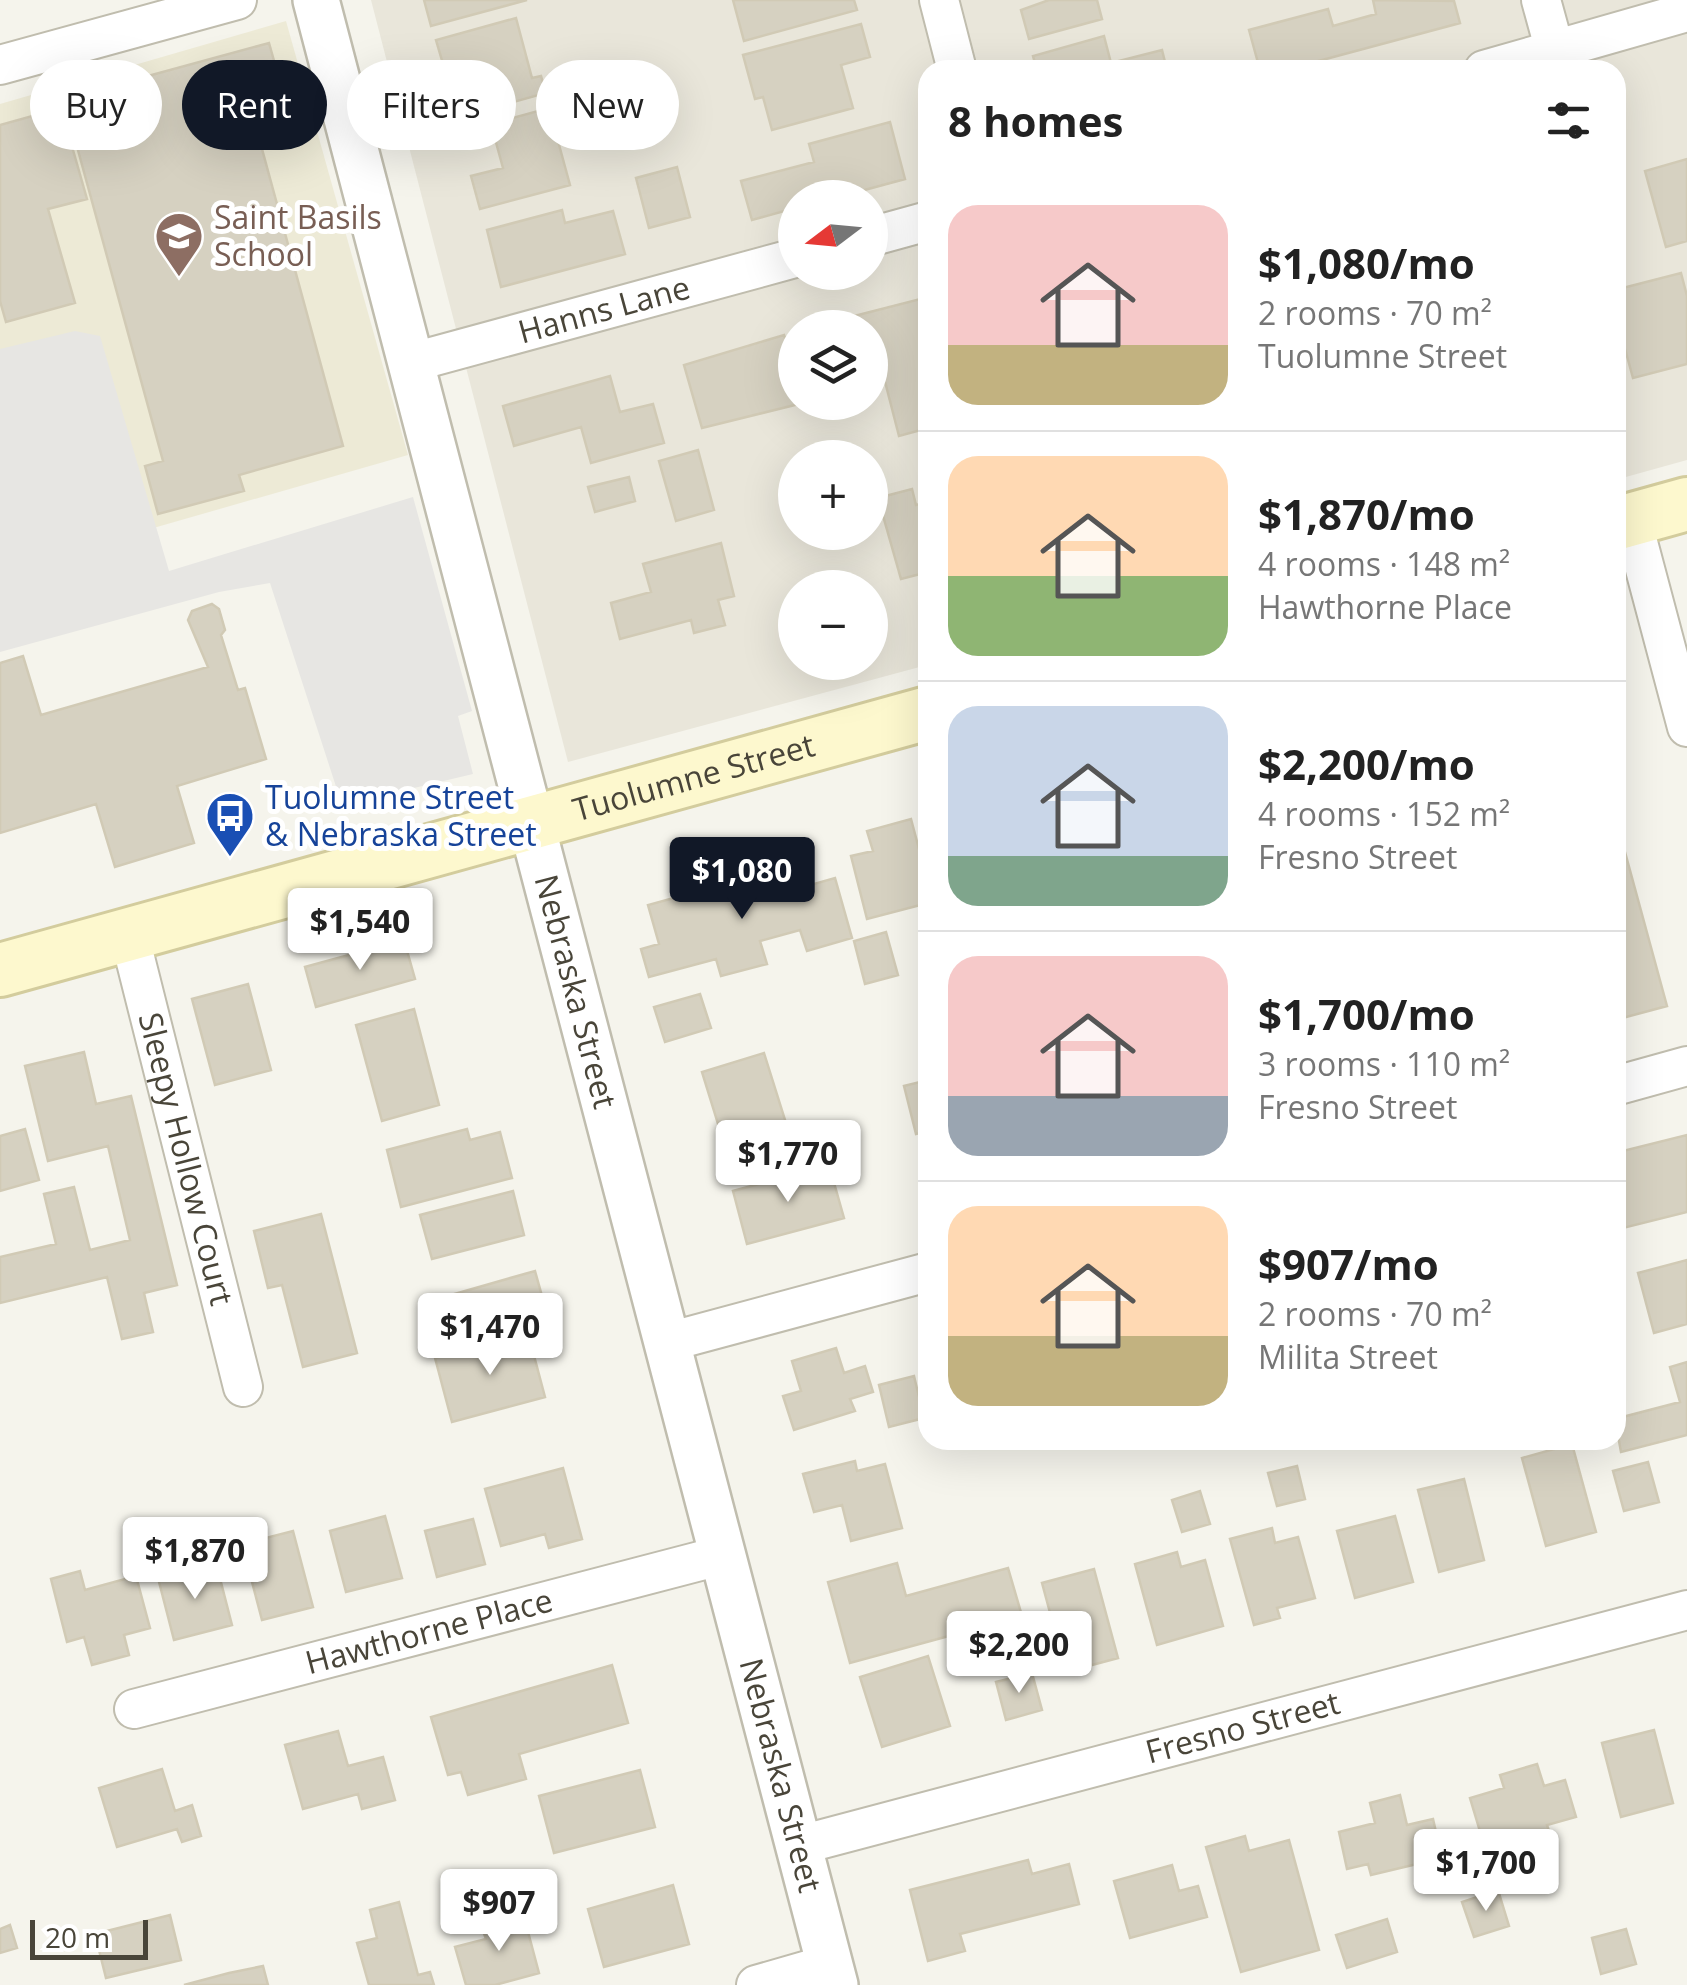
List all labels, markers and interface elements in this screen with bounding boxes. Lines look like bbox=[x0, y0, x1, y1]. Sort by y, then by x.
chip: Buy bbox=[30, 60, 162, 150]
chip: Rent bbox=[182, 60, 327, 150]
chip: Filters bbox=[347, 60, 516, 150]
chip: New bbox=[536, 60, 679, 150]
text: 8 homes bbox=[948, 92, 1123, 149]
icon: filters bbox=[1541, 93, 1596, 148]
north arrow bbox=[778, 180, 888, 290]
map controls bbox=[778, 180, 888, 680]
place label: Saint Basils School bbox=[214, 195, 382, 275]
school or university icon: Saint Basils School bbox=[153, 210, 205, 278]
text: $1,080/mo bbox=[1258, 234, 1475, 291]
icon: home bbox=[1028, 245, 1148, 365]
street label: Hanns Lane bbox=[513, 265, 694, 352]
text: 2 rooms · 70 m² bbox=[1258, 291, 1492, 334]
button: layers bbox=[778, 310, 888, 420]
text: Tuolumne Street bbox=[1258, 334, 1507, 377]
button: + bbox=[778, 440, 888, 550]
text: $1,870/mo bbox=[1258, 485, 1475, 542]
icon: home bbox=[1028, 496, 1148, 616]
text: 4 rooms · 148 m² bbox=[1258, 542, 1510, 585]
button: − bbox=[778, 570, 888, 680]
text: Hawthorne Place bbox=[1258, 585, 1512, 628]
street label: Tuolumne Street bbox=[568, 722, 819, 830]
text: $2,200/mo bbox=[1258, 735, 1475, 792]
icon: home bbox=[1028, 746, 1148, 866]
place label: Tuolumne Street & Nebraska Street bbox=[265, 775, 537, 855]
bus stop icon: Tuolumne Street & Nebraska Street bbox=[204, 790, 256, 858]
text: 4 rooms · 152 m² bbox=[1258, 792, 1510, 835]
text: Fresno Street bbox=[1258, 835, 1457, 878]
pin: $1,080 bbox=[661, 837, 823, 922]
text: $1,080 bbox=[692, 848, 792, 891]
street label: Nebraska Street bbox=[526, 870, 628, 1113]
pin: $1,540 bbox=[279, 888, 441, 973]
text: $1,540 bbox=[310, 899, 410, 942]
text: $1,700/mo bbox=[1258, 985, 1475, 1042]
icon: home bbox=[1028, 996, 1148, 1116]
street label: Sleepy Hollow Court bbox=[130, 1008, 245, 1310]
text: 3 rooms · 110 m² bbox=[1258, 1042, 1510, 1085]
text: Fresno Street bbox=[1258, 1085, 1457, 1128]
pin: $1,770 bbox=[707, 1120, 869, 1205]
text: $1,770 bbox=[738, 1131, 838, 1174]
text: $907/mo bbox=[1258, 1235, 1439, 1292]
icon: home bbox=[1028, 1246, 1148, 1366]
text: 2 rooms · 70 m² bbox=[1258, 1292, 1492, 1335]
pin: $1,470 bbox=[409, 1293, 571, 1378]
text: $1,470 bbox=[440, 1304, 540, 1347]
text: Milita Street bbox=[1258, 1335, 1438, 1378]
pin: $1,870 bbox=[114, 1517, 276, 1602]
text: $1,870 bbox=[145, 1528, 245, 1571]
street label: Hawthorne Place bbox=[300, 1577, 557, 1683]
pin: $2,200 bbox=[938, 1611, 1100, 1696]
text: $2,200 bbox=[969, 1622, 1069, 1665]
street label: Nebraska Street bbox=[730, 1653, 833, 1896]
street label: Fresno Street bbox=[1140, 1680, 1344, 1773]
pin: $1,700 bbox=[1405, 1829, 1567, 1914]
text: $1,700 bbox=[1436, 1840, 1536, 1883]
pin: $907 bbox=[440, 1869, 558, 1954]
text: $907 bbox=[462, 1880, 536, 1923]
scale bar bbox=[30, 1915, 148, 1960]
text: 20 m bbox=[45, 1918, 110, 1956]

